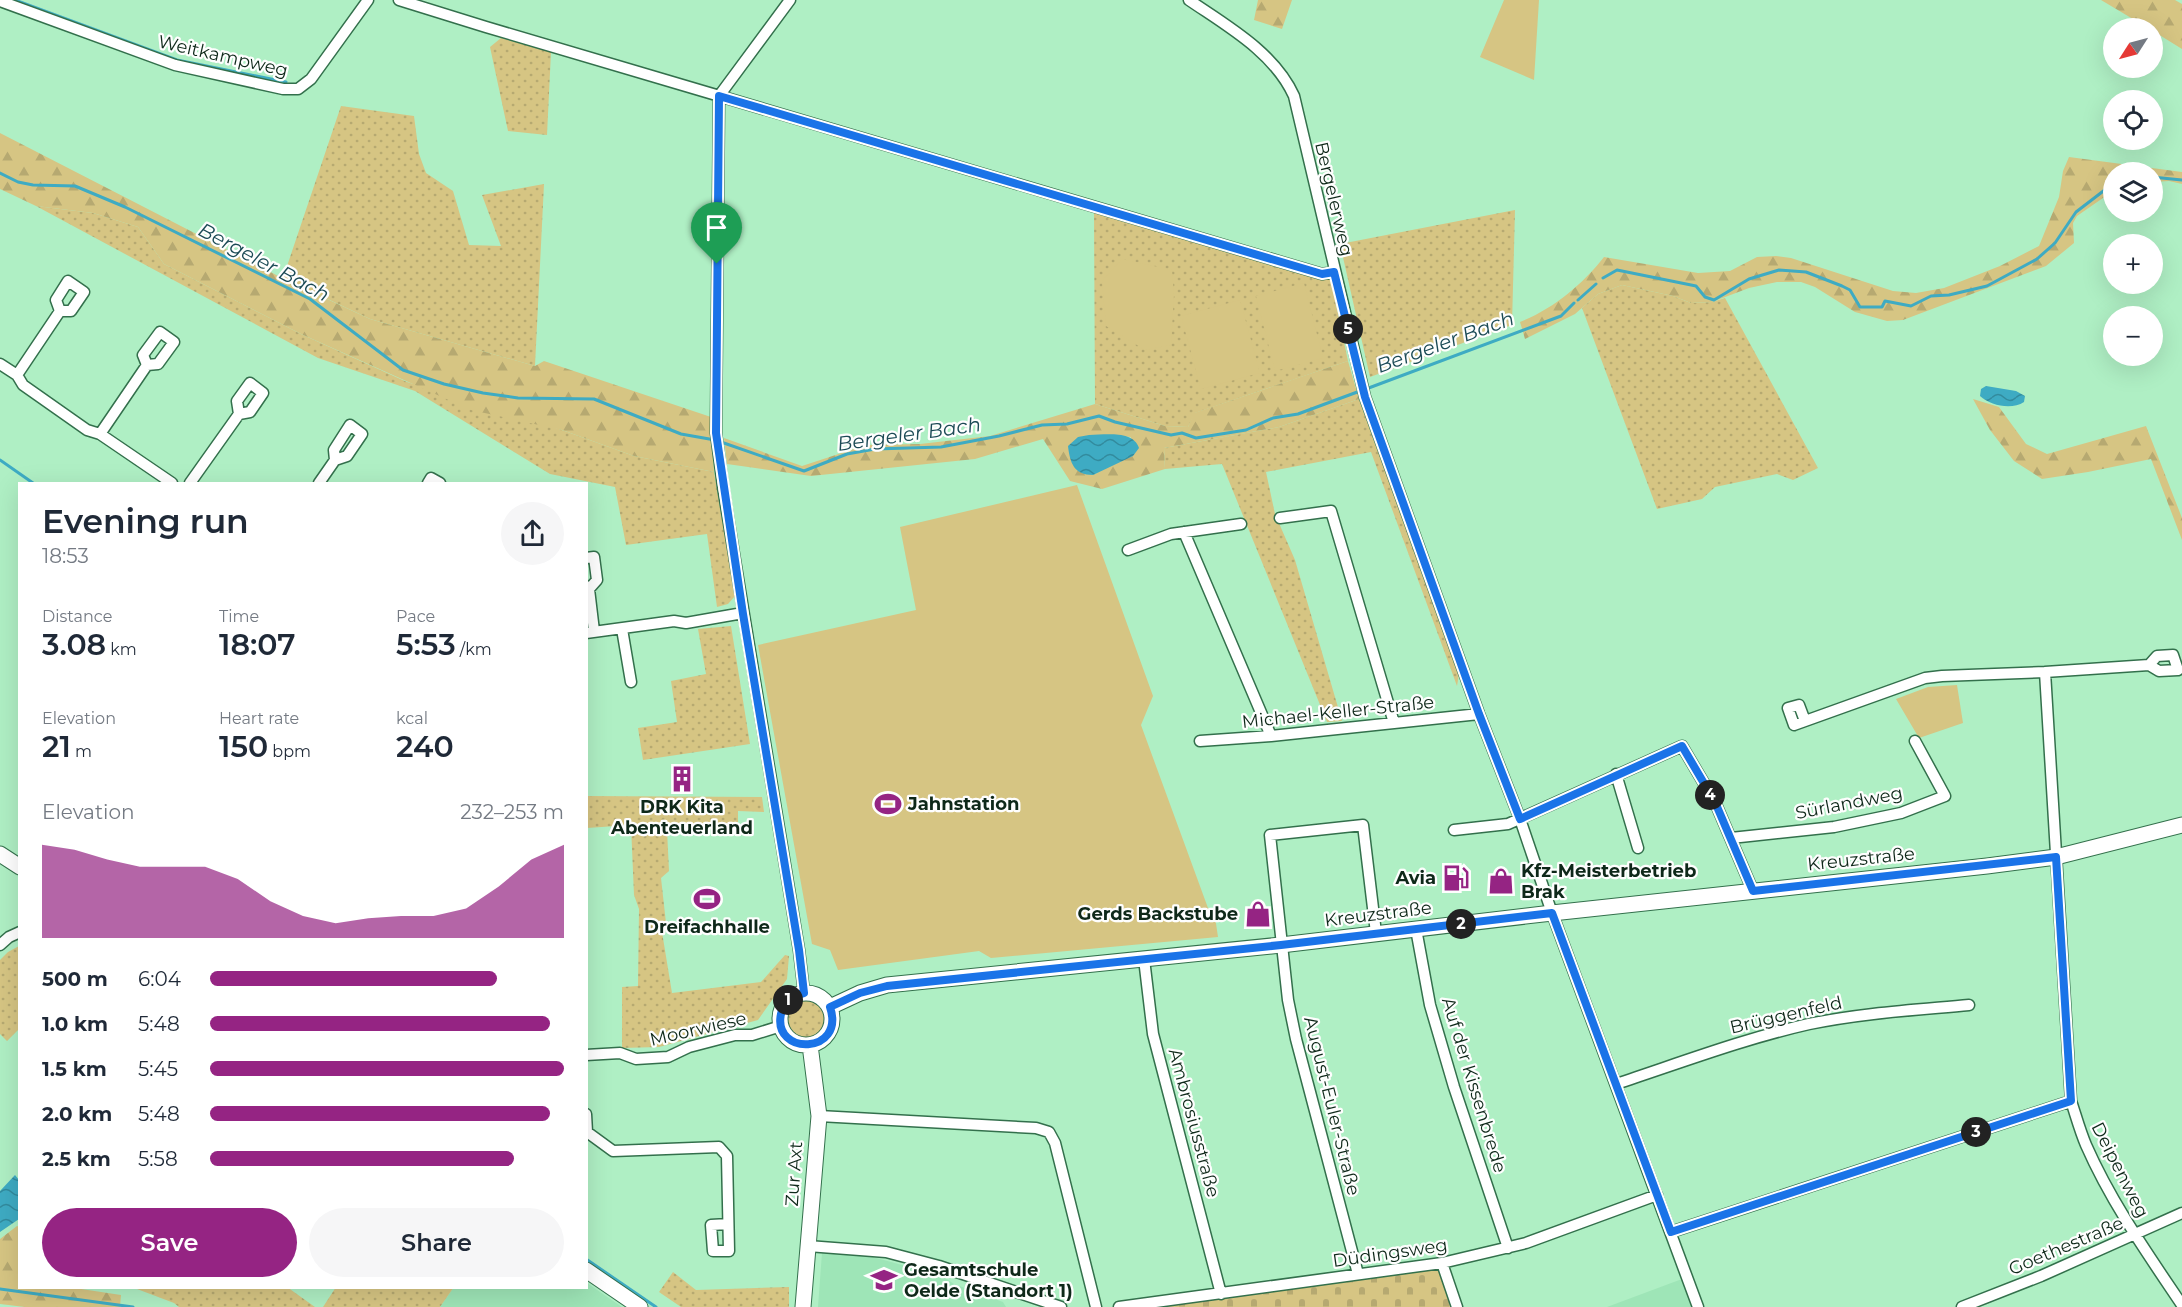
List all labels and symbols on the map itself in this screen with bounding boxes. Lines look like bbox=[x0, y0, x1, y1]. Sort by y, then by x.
north arrow bbox=[2103, 18, 2163, 78]
street label: Weitkampweg bbox=[156, 30, 290, 82]
street label: Bergelerweg bbox=[1310, 140, 1358, 258]
pin bbox=[691, 202, 742, 264]
water label: Bergeler Bach bbox=[194, 217, 334, 307]
water label: Bergeler Bach bbox=[1373, 306, 1517, 378]
pin: 5 bbox=[1333, 314, 1363, 344]
water label: Bergeler Bach bbox=[836, 412, 982, 456]
street label: Michael-Keller-Straße bbox=[1241, 691, 1435, 733]
building icon: DRK Kita Abenteuerland bbox=[667, 764, 697, 794]
pin: 4 bbox=[1695, 780, 1725, 810]
street label: Sürlandweg bbox=[1793, 782, 1905, 824]
sports icon: Jahnstation bbox=[873, 789, 903, 819]
place label: Jahnstation bbox=[907, 793, 1019, 815]
place label: DRK Kita Abenteuerland bbox=[610, 796, 753, 839]
street label: Kreuzstraße bbox=[1806, 842, 1916, 876]
place label: Kfz-Meisterbetrieb Brak bbox=[1521, 860, 1696, 903]
fuel station icon: Avia bbox=[1441, 863, 1471, 893]
shop icon: Kfz-Meisterbetrieb Brak bbox=[1486, 866, 1516, 896]
place label: Avia bbox=[1394, 867, 1436, 889]
sports icon: Dreifachhalle bbox=[692, 884, 722, 914]
street label: Kreuzstraße bbox=[1323, 896, 1433, 931]
shop icon: Gerds Backstube bbox=[1243, 899, 1273, 929]
place label: Gerds Backstube bbox=[1078, 903, 1238, 925]
pin: 2 bbox=[1446, 909, 1476, 939]
place label: Dreifachhalle bbox=[644, 916, 770, 938]
pin: 1 bbox=[773, 985, 803, 1015]
street label: Brüggenfeld bbox=[1728, 991, 1844, 1039]
street label: Auf der Kissenbrede bbox=[1437, 995, 1511, 1175]
street label: Moorwiese bbox=[648, 1007, 749, 1051]
street label: August-Euler-Straße bbox=[1299, 1014, 1365, 1198]
street label: Ambrosiusstraße bbox=[1164, 1046, 1224, 1200]
pin: 3 bbox=[1961, 1117, 1991, 1147]
street label: Deipenweg bbox=[2086, 1118, 2154, 1222]
street label: Zur Axt bbox=[781, 1141, 807, 1207]
street label: Goethestraße bbox=[2005, 1212, 2127, 1280]
street label: Düdingsweg bbox=[1331, 1234, 1449, 1272]
place label: Gesamtschule Oelde (Standort 1) bbox=[904, 1259, 1073, 1302]
school or university icon: Gesamtschule Oelde (Standort 1) bbox=[869, 1265, 899, 1295]

